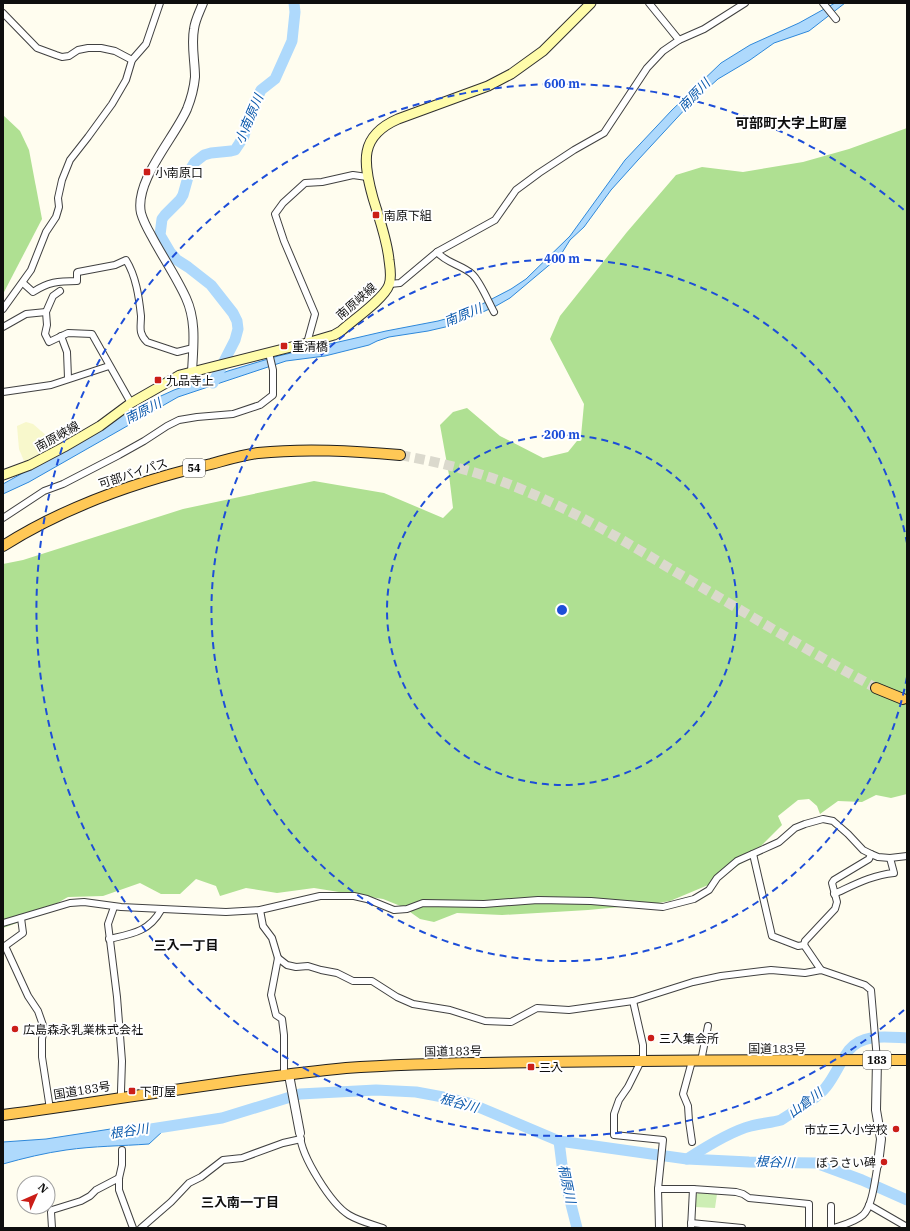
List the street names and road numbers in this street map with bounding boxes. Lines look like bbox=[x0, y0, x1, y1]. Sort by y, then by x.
street label: 南原峡線 bbox=[333, 280, 379, 322]
street label: 南原峡線 bbox=[32, 418, 82, 454]
street label: 可部バイパス bbox=[97, 455, 169, 491]
road number: 54 bbox=[183, 459, 205, 477]
street label: 国道183号 bbox=[748, 1041, 806, 1056]
street label: 国道183号 bbox=[424, 1043, 482, 1059]
road number: 183 bbox=[863, 1051, 891, 1069]
street label: 国道183号 bbox=[52, 1078, 112, 1102]

